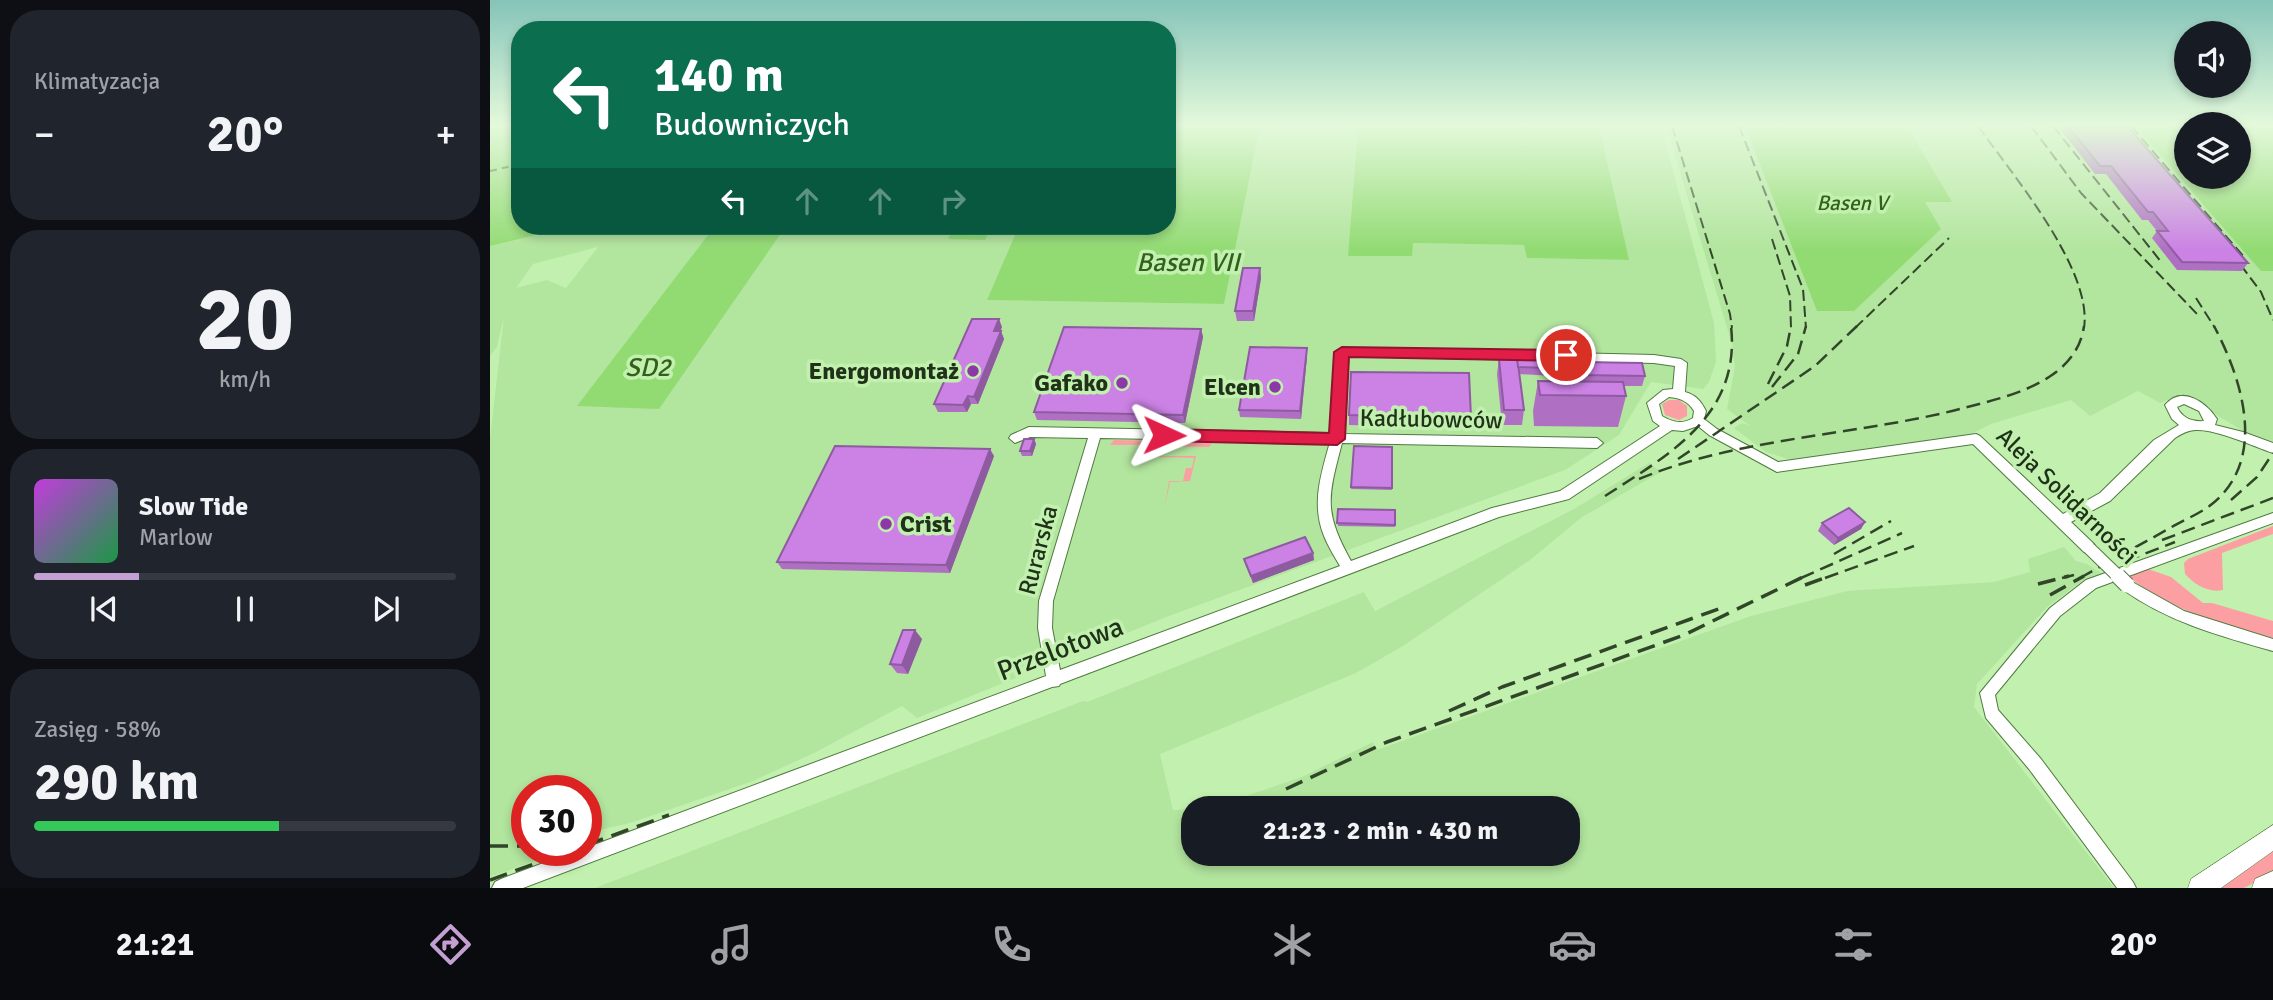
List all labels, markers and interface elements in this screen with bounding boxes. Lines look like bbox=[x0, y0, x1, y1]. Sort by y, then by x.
map controls bbox=[2174, 21, 2251, 189]
button: sound bbox=[2174, 21, 2251, 98]
text: 140 m bbox=[654, 45, 784, 105]
icon: left bbox=[539, 49, 630, 140]
text: Klimatyzacja bbox=[34, 67, 160, 96]
text: 20° bbox=[207, 102, 283, 166]
text: Budowniczych bbox=[654, 105, 850, 144]
text: − bbox=[34, 111, 55, 158]
text: + bbox=[435, 111, 456, 158]
button: layers bbox=[2174, 112, 2251, 189]
icon: left bbox=[715, 182, 753, 220]
icon: ahead bbox=[788, 182, 826, 220]
icon: ahead bbox=[861, 182, 899, 220]
icon: right bbox=[934, 182, 972, 220]
water label: Basen V bbox=[1816, 190, 1892, 216]
water label: Basen VII bbox=[1136, 247, 1242, 279]
text: 20 bbox=[196, 263, 294, 376]
pin bbox=[1536, 325, 1596, 385]
icon: arrive bbox=[1547, 336, 1585, 374]
water label: SD2 bbox=[625, 352, 673, 384]
place label: Energomontaż bbox=[808, 356, 959, 386]
marker: Energomontaż bbox=[965, 363, 981, 379]
text: km/h bbox=[219, 365, 271, 394]
place label: Gafako bbox=[1034, 368, 1108, 398]
place label: Elcen bbox=[1204, 372, 1261, 402]
marker: Gafako bbox=[1114, 375, 1130, 391]
marker: Elcen bbox=[1267, 379, 1283, 395]
position arrow bbox=[1127, 398, 1201, 472]
street label: Kadłubowców bbox=[1359, 403, 1503, 435]
street label: Aleja Solidarności bbox=[1990, 421, 2144, 571]
text: Slow Tide bbox=[139, 491, 248, 523]
street label: Rurarska bbox=[1012, 502, 1064, 598]
place label: Crist bbox=[900, 509, 952, 539]
marker: Crist bbox=[878, 516, 894, 532]
text: Marlow bbox=[139, 523, 213, 552]
icon: previous bbox=[85, 590, 123, 628]
icon: pause bbox=[226, 590, 264, 628]
icon: next bbox=[367, 590, 405, 628]
street label: Przelotowa bbox=[993, 609, 1128, 689]
text: Zasięg · 58% bbox=[34, 715, 161, 744]
text: 290 km bbox=[34, 750, 199, 814]
speed limit sign: 30 bbox=[511, 775, 602, 866]
text: 21:23 · 2 min · 430 m bbox=[1263, 815, 1498, 847]
icon: directions bbox=[426, 920, 475, 969]
icon: music bbox=[707, 920, 756, 969]
icon: phone bbox=[987, 920, 1036, 969]
icon: climate bbox=[1268, 920, 1317, 969]
icon: car bbox=[1548, 920, 1597, 969]
icon: filters bbox=[1829, 920, 1878, 969]
text: 21:21 bbox=[116, 925, 194, 964]
text: 20° bbox=[2110, 925, 2157, 964]

